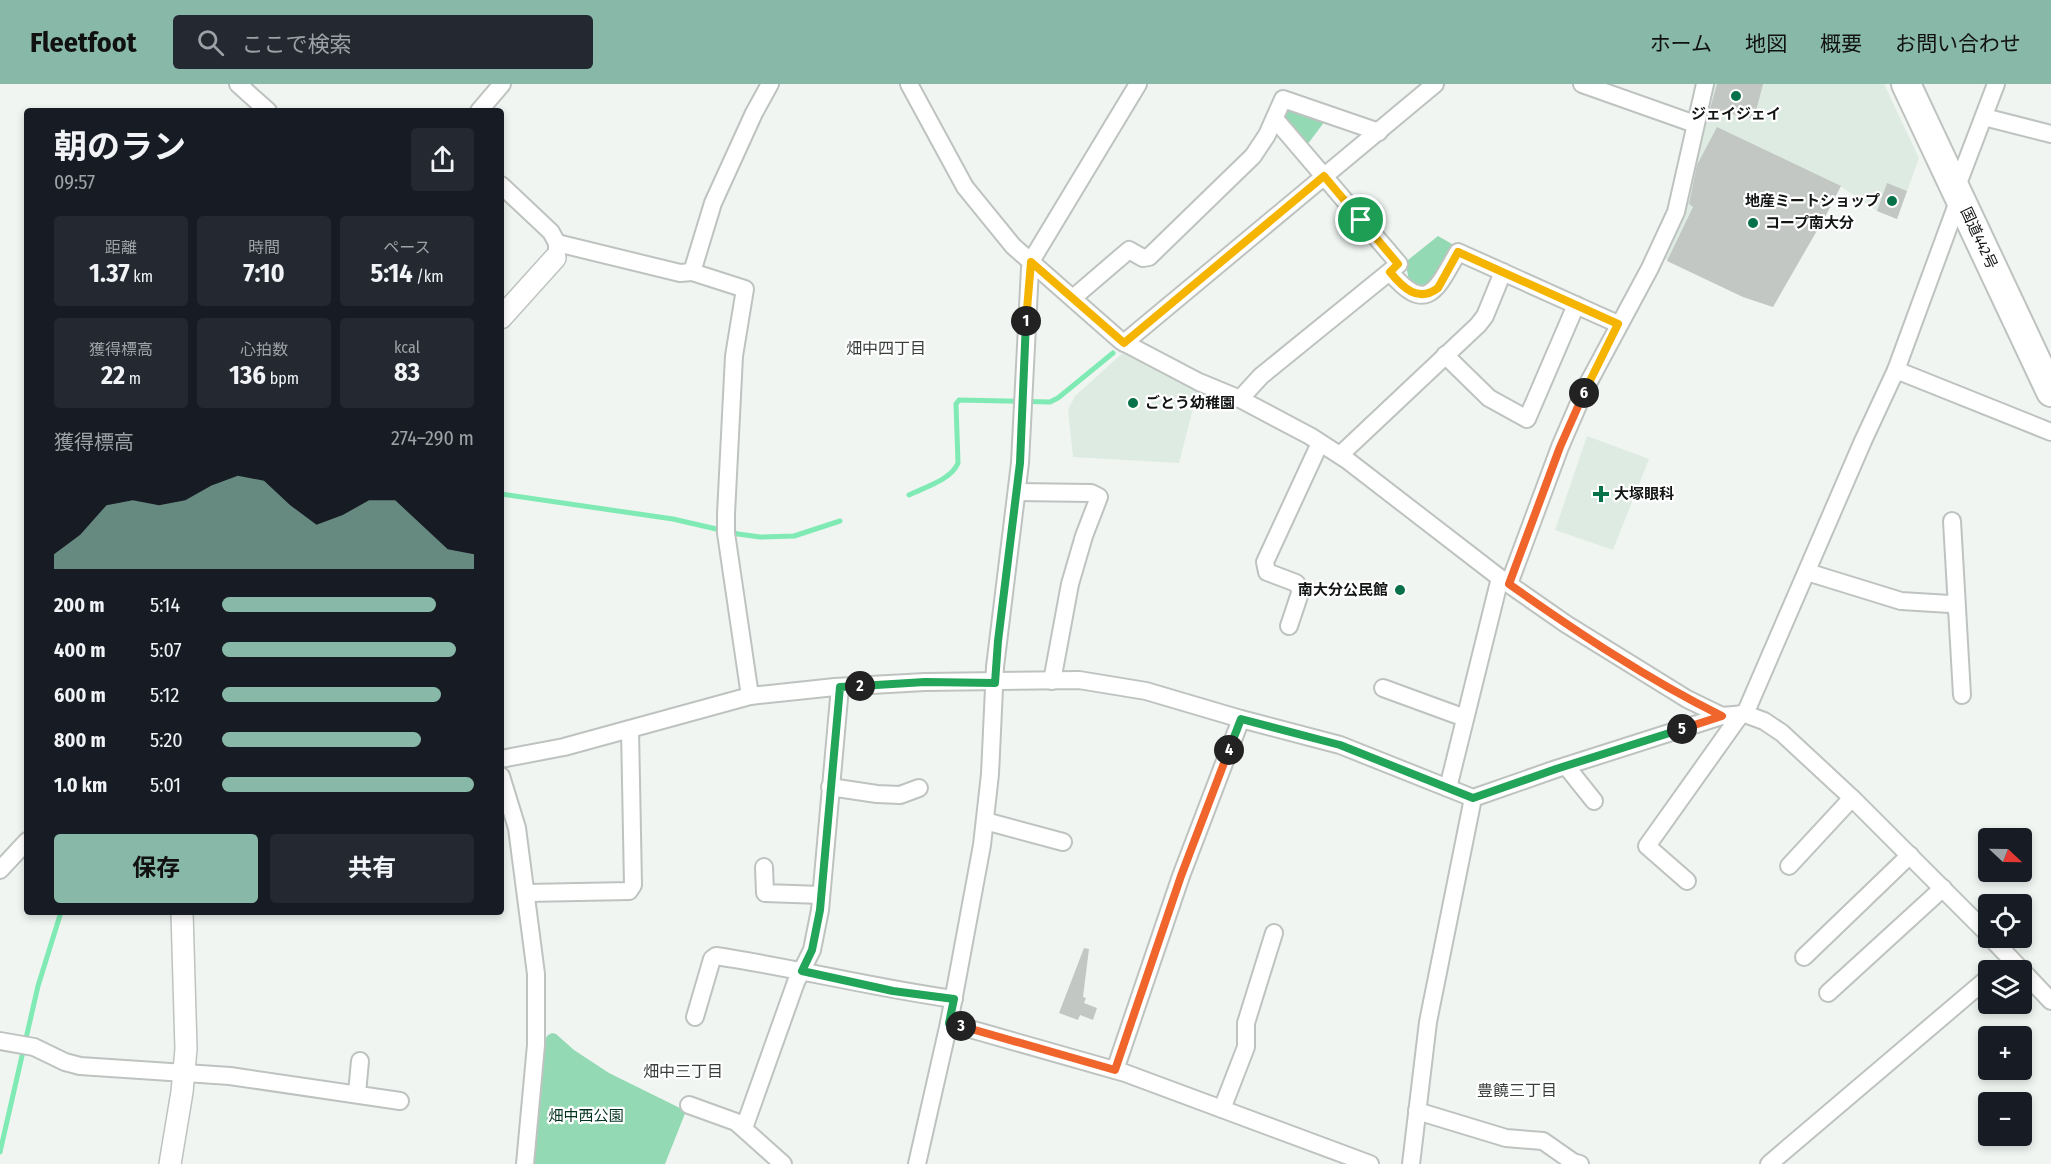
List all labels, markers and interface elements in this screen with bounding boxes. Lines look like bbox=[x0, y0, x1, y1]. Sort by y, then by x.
search box bbox=[173, 15, 593, 69]
text: Fleetfoot bbox=[30, 26, 137, 59]
icon: search bbox=[194, 26, 227, 59]
text: ここで検索 bbox=[242, 31, 352, 58]
text: ホーム bbox=[1650, 31, 1712, 57]
text: 地図 bbox=[1745, 31, 1787, 57]
text: 概要 bbox=[1820, 31, 1862, 57]
text: お問い合わせ bbox=[1895, 31, 2021, 57]
marker: ジェイジェイ bbox=[1729, 89, 1743, 103]
place label: ジェイジェイ bbox=[1691, 105, 1781, 123]
text: 朝のラン bbox=[54, 127, 186, 167]
button: share bbox=[411, 128, 474, 191]
text: 09:57 bbox=[54, 170, 95, 194]
place label: 地産ミートショップ bbox=[1745, 192, 1880, 210]
pin bbox=[1335, 194, 1386, 245]
marker: 地産ミートショップ bbox=[1885, 194, 1899, 208]
icon: arrive bbox=[1344, 203, 1377, 236]
street label: 国道442号 bbox=[1957, 204, 2001, 272]
place label: コープ南大分 bbox=[1765, 214, 1854, 232]
marker: コープ南大分 bbox=[1746, 216, 1760, 230]
text: 距離 bbox=[105, 238, 137, 257]
text: 時間 bbox=[248, 238, 280, 257]
text: ペース bbox=[383, 238, 431, 257]
text: 1.37 bbox=[89, 258, 130, 289]
text: 7:10 bbox=[243, 258, 285, 289]
text: 5:14 bbox=[370, 258, 413, 289]
text: km bbox=[130, 267, 153, 286]
text: /km bbox=[413, 267, 444, 286]
pin: 1 bbox=[1011, 306, 1041, 336]
text: 1 bbox=[1023, 311, 1029, 330]
text: kcal bbox=[394, 338, 420, 357]
district label: 畑中四丁目 bbox=[846, 339, 926, 358]
text: 獲得標高 bbox=[89, 340, 153, 359]
text: 心拍数 bbox=[240, 340, 288, 359]
text: 83 bbox=[394, 357, 420, 388]
text: 22 bbox=[101, 360, 125, 391]
text: 136 bbox=[229, 360, 266, 391]
text: m bbox=[125, 369, 141, 388]
text: bpm bbox=[266, 369, 299, 388]
pin: 6 bbox=[1569, 378, 1599, 408]
text: 6 bbox=[1580, 383, 1588, 402]
place label: ごとう幼稚園 bbox=[1145, 394, 1235, 412]
marker: ごとう幼稚園 bbox=[1126, 396, 1140, 410]
text: 274–290 m bbox=[391, 426, 474, 450]
text: 獲得標高 bbox=[54, 430, 134, 454]
marker: 大塚眼科 bbox=[1592, 485, 1610, 503]
place label: 大塚眼科 bbox=[1614, 485, 1674, 503]
place label: 南大分公民館 bbox=[1298, 581, 1388, 599]
marker: 南大分公民館 bbox=[1393, 583, 1407, 597]
text: 200 m bbox=[54, 593, 105, 617]
text: 5:14 bbox=[150, 593, 180, 617]
text: 400 m bbox=[54, 638, 106, 662]
text: 5:07 bbox=[150, 638, 182, 662]
pin: 2 bbox=[845, 671, 875, 701]
text: 2 bbox=[856, 676, 864, 695]
text: 600 m bbox=[54, 683, 106, 707]
text: 5:12 bbox=[150, 683, 179, 707]
pin: 5 bbox=[1667, 714, 1697, 744]
text: 5 bbox=[1678, 719, 1686, 738]
text: 800 m bbox=[54, 728, 106, 752]
text: 5:20 bbox=[150, 728, 183, 752]
pin: 4 bbox=[1214, 735, 1244, 765]
text: 4 bbox=[1225, 740, 1233, 759]
text: 1.0 km bbox=[54, 773, 107, 797]
text: 5:01 bbox=[150, 773, 181, 797]
north arrow bbox=[1978, 828, 2032, 882]
map controls bbox=[1978, 828, 2032, 1146]
button: 保存 bbox=[54, 834, 258, 903]
button: 共有 bbox=[270, 834, 474, 903]
button: locate bbox=[1978, 894, 2032, 948]
button: layers bbox=[1978, 960, 2032, 1014]
pin: 3 bbox=[946, 1011, 976, 1041]
text: 3 bbox=[957, 1016, 965, 1035]
button: + bbox=[1978, 1026, 2032, 1080]
district label: 畑中三丁目 bbox=[643, 1062, 723, 1081]
district label: 豊饒三丁目 bbox=[1477, 1081, 1557, 1100]
button: − bbox=[1978, 1092, 2032, 1146]
park label: 畑中西公園 bbox=[548, 1107, 624, 1125]

